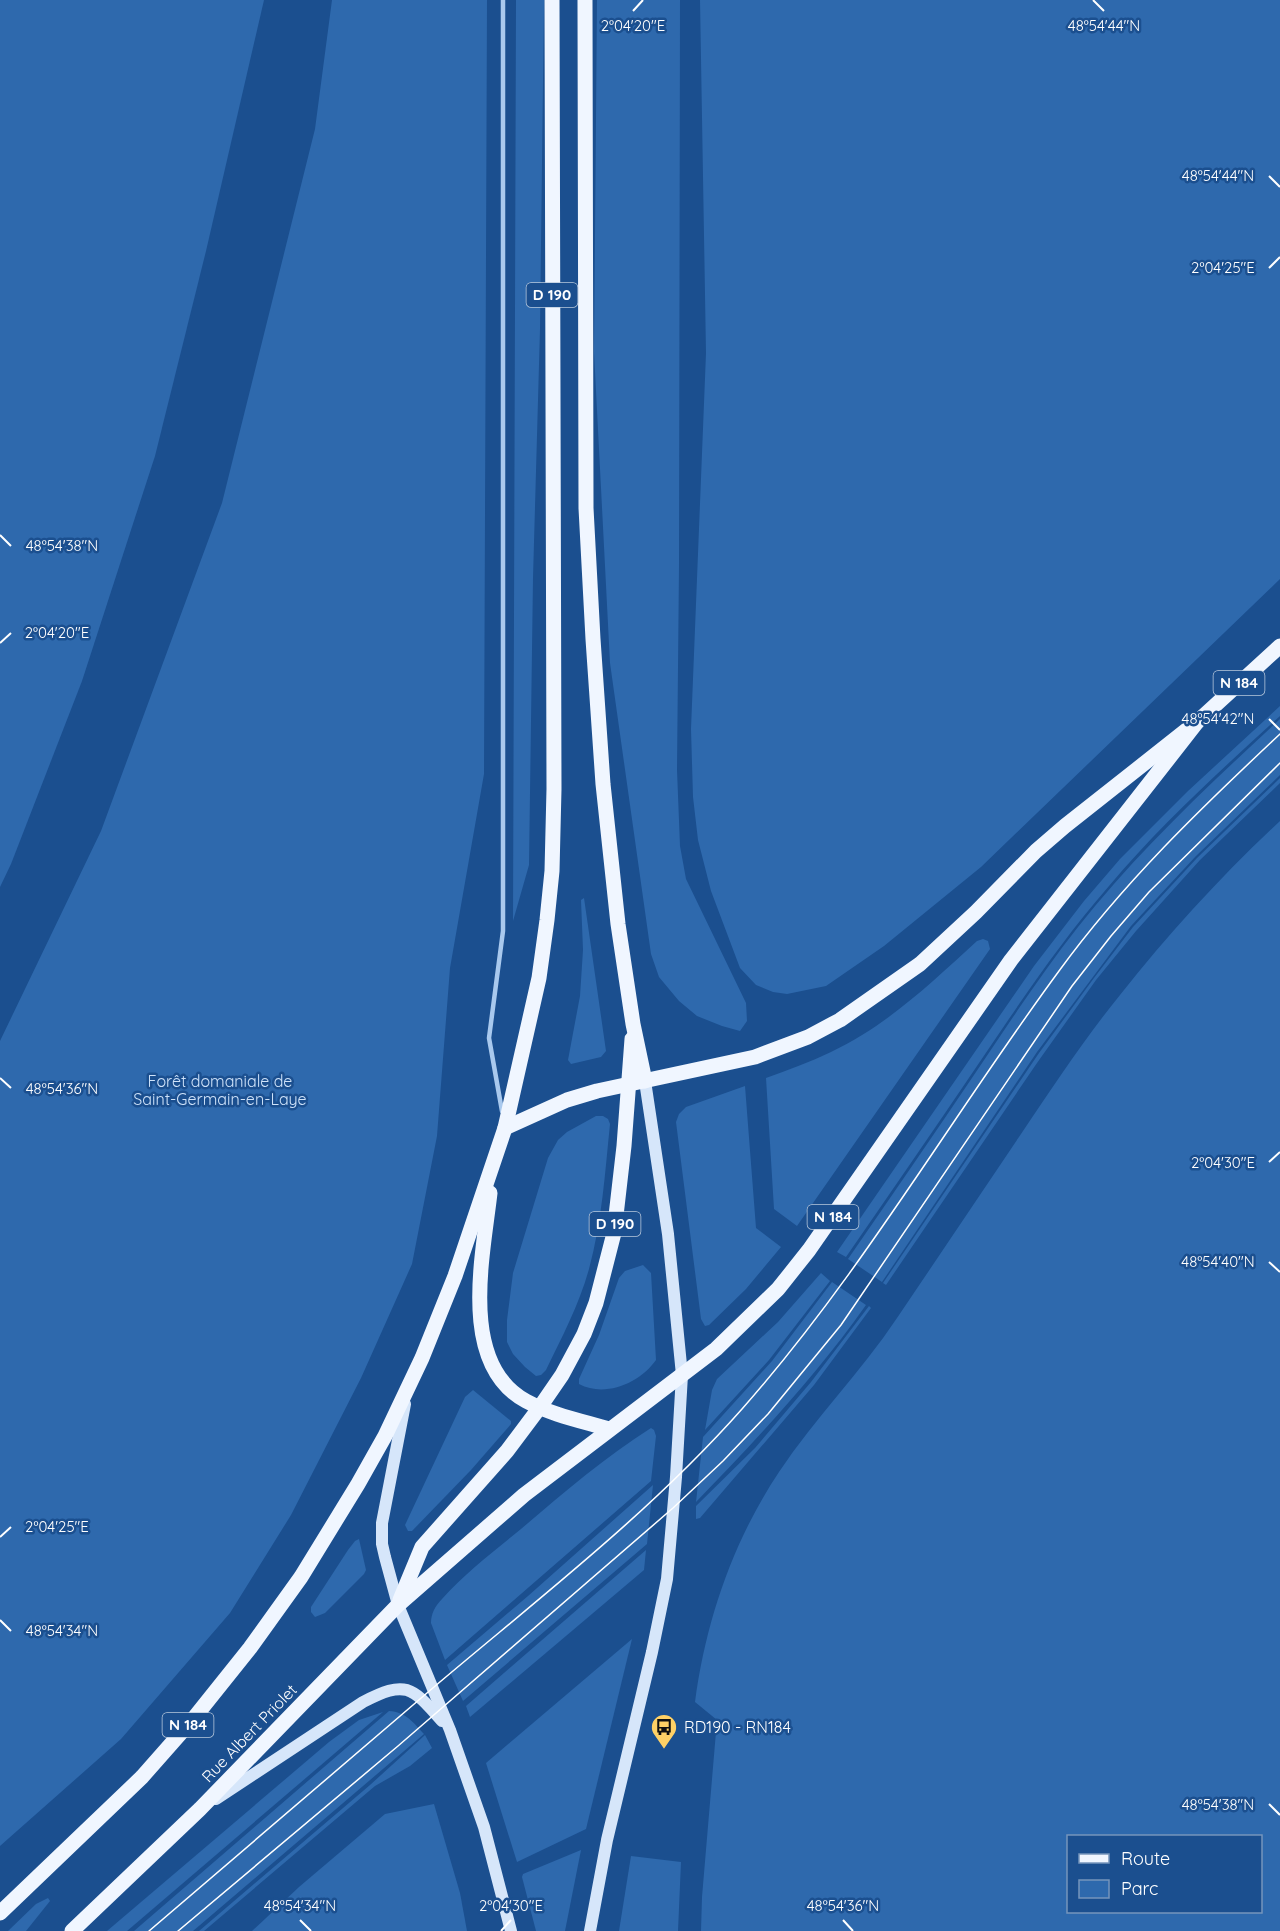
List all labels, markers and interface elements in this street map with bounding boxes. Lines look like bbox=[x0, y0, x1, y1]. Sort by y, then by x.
text: 2°04'20"E bbox=[601, 16, 665, 35]
text: 48°54'44"N bbox=[1068, 16, 1140, 35]
text: 48°54'44"N bbox=[1182, 166, 1254, 185]
text: 2°04'25"E bbox=[1191, 258, 1255, 277]
road number: D 190 bbox=[526, 283, 578, 307]
text: 48°54'38"N bbox=[26, 536, 98, 555]
text: 2°04'20"E bbox=[25, 623, 89, 642]
road number: N 184 bbox=[1214, 671, 1264, 695]
text: 48°54'42"N bbox=[1182, 709, 1254, 728]
park label: Forêt domaniale de Saint-Germain-en-Laye bbox=[133, 1071, 307, 1109]
text: 48°54'36"N bbox=[26, 1079, 98, 1098]
text: 2°04'30"E bbox=[1191, 1153, 1255, 1172]
road number: N 184 bbox=[808, 1205, 858, 1229]
road number: D 190 bbox=[590, 1212, 640, 1236]
text: 48°54'40"N bbox=[1181, 1252, 1255, 1271]
text: 2°04'25"E bbox=[25, 1517, 89, 1536]
text: 48°54'34"N bbox=[26, 1621, 98, 1640]
street label: Rue Albert Priolet bbox=[197, 1680, 301, 1786]
bus stop icon: RD190 - RN184 bbox=[649, 1712, 679, 1750]
road number: N 184 bbox=[162, 1713, 213, 1737]
place label: RD190 - RN184 bbox=[684, 1717, 791, 1737]
text: 48°54'38"N bbox=[1182, 1795, 1254, 1814]
legend bbox=[1067, 1835, 1262, 1913]
text: Route bbox=[1121, 1847, 1170, 1870]
text: Parc bbox=[1121, 1877, 1158, 1900]
text: 48°54'34"N bbox=[264, 1896, 336, 1915]
text: 2°04'30"E bbox=[479, 1896, 543, 1915]
text: 48°54'36"N bbox=[807, 1896, 879, 1915]

